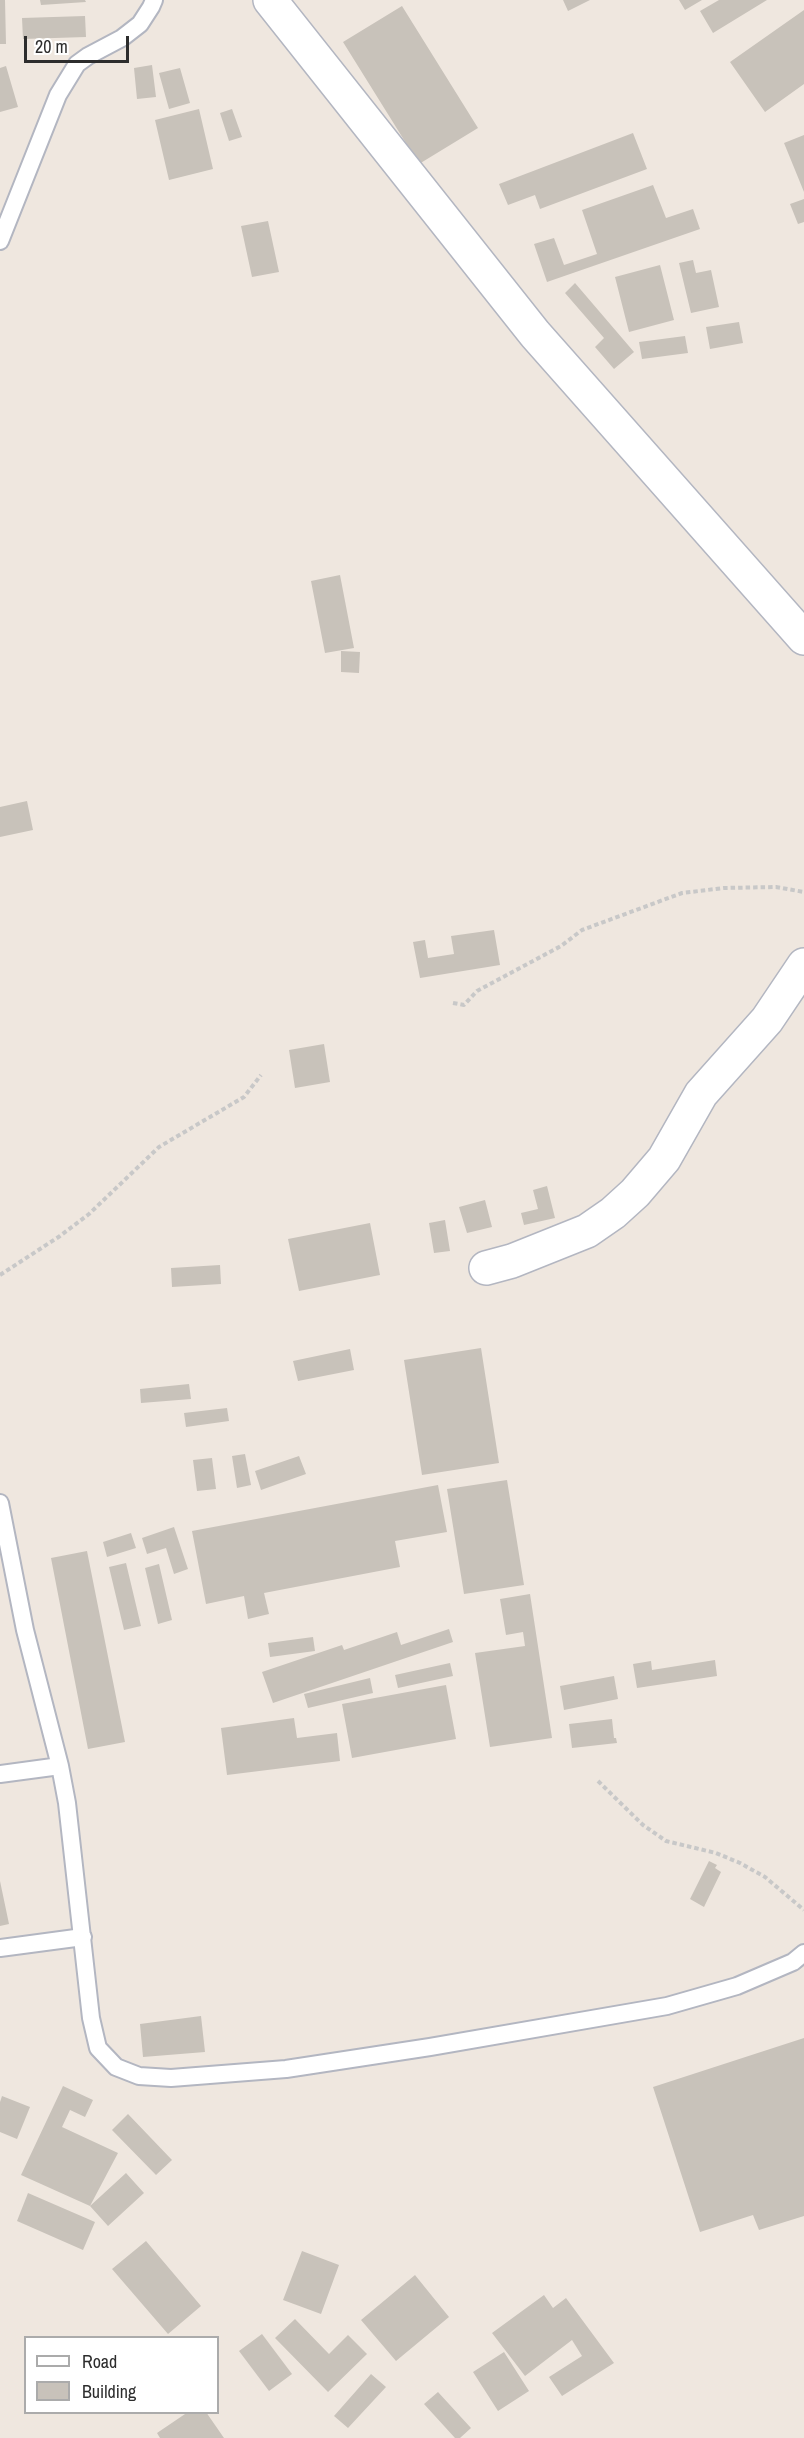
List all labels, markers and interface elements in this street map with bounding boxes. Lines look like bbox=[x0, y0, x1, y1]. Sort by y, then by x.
scale bar bbox=[27, 24, 132, 62]
text: 20 m bbox=[35, 34, 68, 59]
legend bbox=[24, 2336, 219, 2414]
text: Road bbox=[82, 2349, 117, 2374]
text: Building bbox=[82, 2379, 136, 2404]

